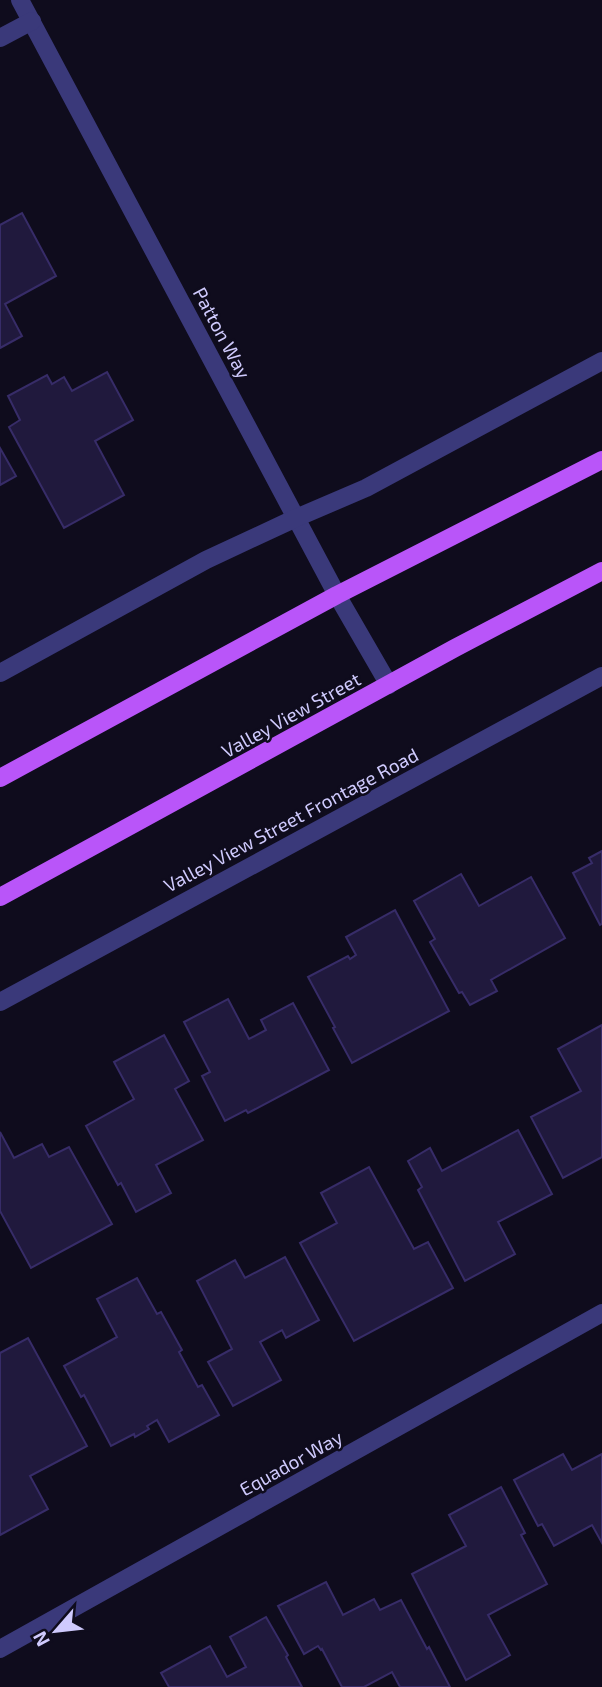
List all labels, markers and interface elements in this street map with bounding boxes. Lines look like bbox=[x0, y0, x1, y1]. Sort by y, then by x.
street label: Patton Way bbox=[189, 283, 256, 382]
street label: Valley View Street bbox=[217, 667, 364, 762]
street label: Valley View Street Frontage Road bbox=[160, 743, 422, 897]
street label: Equador Way bbox=[235, 1425, 346, 1500]
north arrow bbox=[21, 1596, 91, 1666]
text: N bbox=[27, 1628, 54, 1651]

